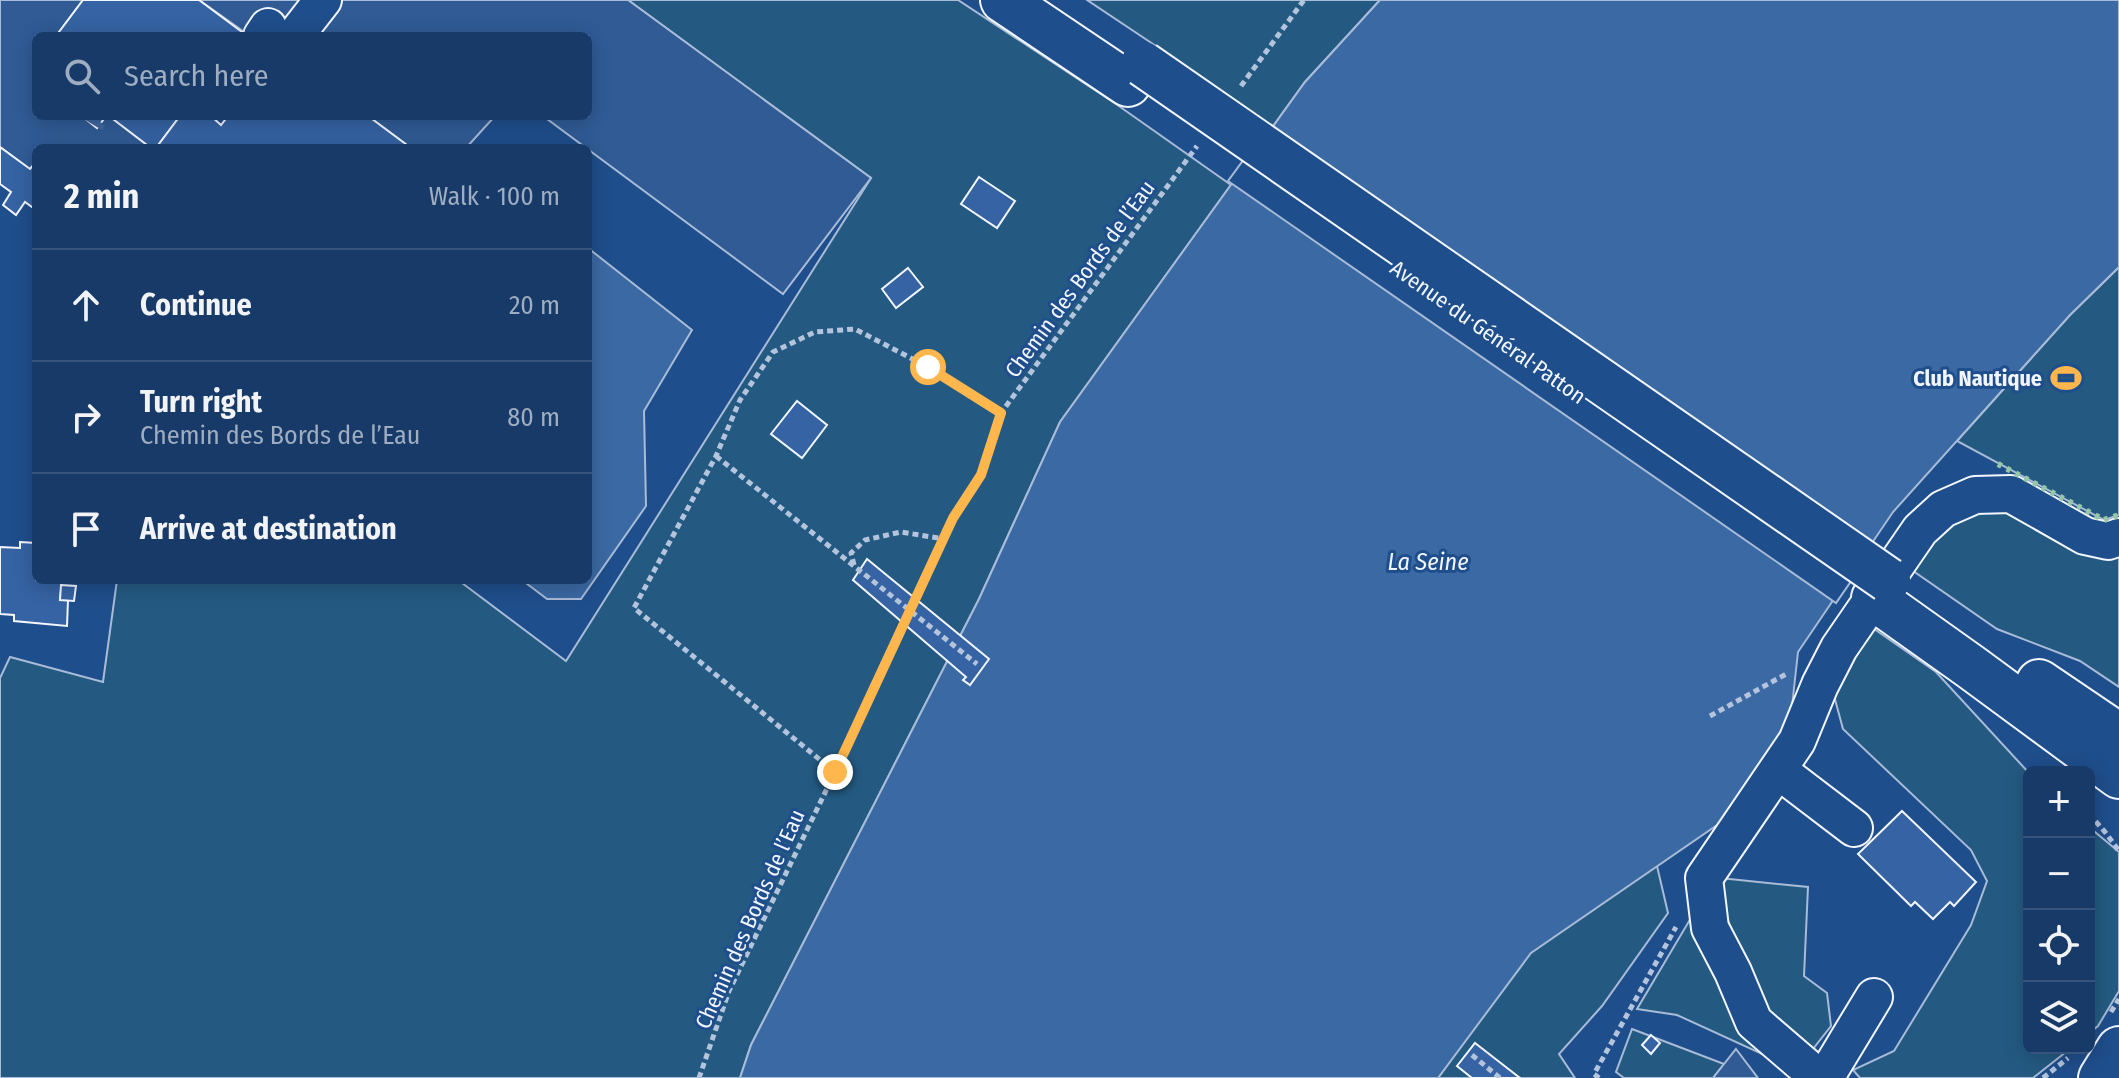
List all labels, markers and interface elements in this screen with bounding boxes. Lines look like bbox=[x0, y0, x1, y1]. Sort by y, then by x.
search box bbox=[32, 32, 592, 120]
icon: search bbox=[60, 54, 104, 98]
text: Search here bbox=[124, 58, 269, 94]
street label: Chemin des Bords de l’Eau bbox=[999, 175, 1161, 383]
text: 2 min bbox=[64, 176, 139, 217]
text: Walk · 100 m bbox=[429, 181, 560, 212]
street label: Avenue du Général Patton bbox=[1385, 254, 1591, 410]
icon: ahead bbox=[64, 283, 108, 327]
text: Continue bbox=[140, 287, 252, 323]
text: 20 m bbox=[509, 290, 560, 321]
route start bbox=[910, 349, 946, 385]
sports icon: Club Nautique bbox=[2049, 361, 2083, 395]
place label: Club Nautique bbox=[1913, 365, 2042, 392]
text: Turn right bbox=[140, 384, 262, 420]
icon: right bbox=[64, 395, 108, 439]
text: 80 m bbox=[507, 402, 560, 433]
text: Chemin des Bords de l’Eau bbox=[140, 420, 420, 451]
icon: arrive bbox=[64, 507, 108, 551]
text: Arrive at destination bbox=[140, 511, 397, 547]
water label: La Seine bbox=[1387, 548, 1469, 576]
route end bbox=[817, 754, 853, 790]
map controls bbox=[2023, 766, 2095, 1054]
button: + bbox=[2023, 766, 2095, 838]
street label: Chemin des Bords de l’Eau bbox=[689, 805, 811, 1033]
button: − bbox=[2023, 838, 2095, 910]
button: locate bbox=[2023, 910, 2095, 982]
button: layers bbox=[2023, 982, 2095, 1054]

